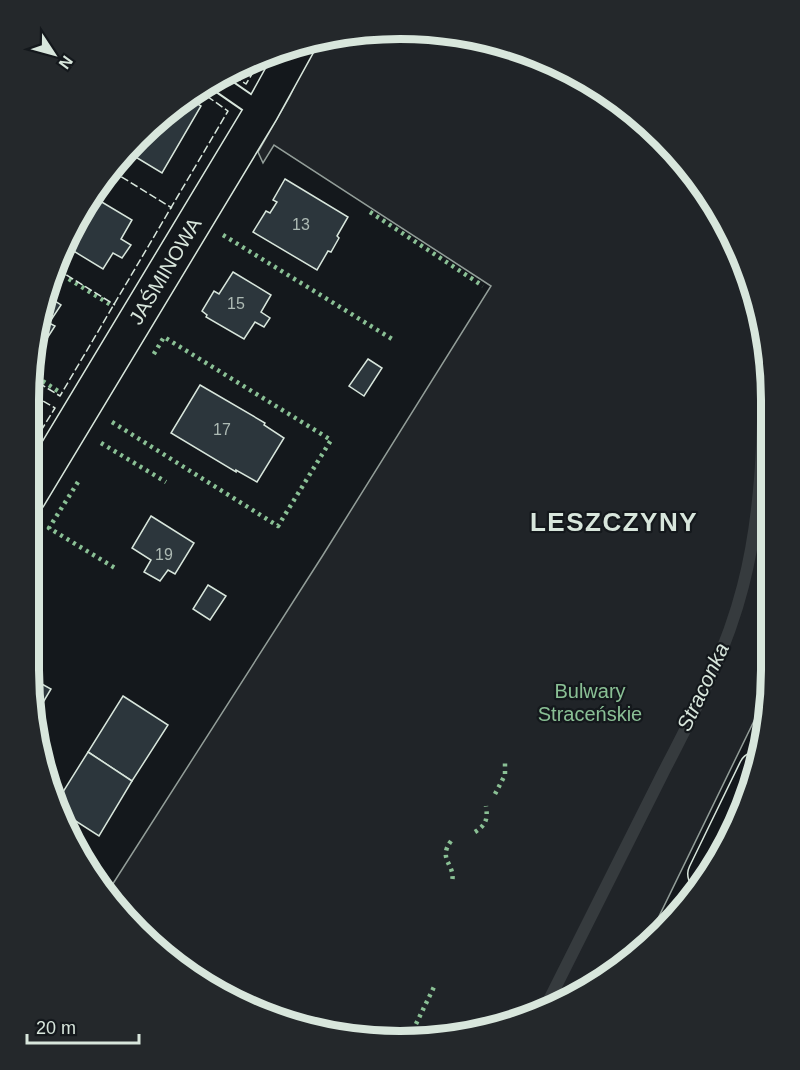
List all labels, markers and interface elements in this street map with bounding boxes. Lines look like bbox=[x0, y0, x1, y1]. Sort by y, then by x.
north arrow bbox=[24, 24, 84, 84]
text: N bbox=[55, 53, 76, 72]
street label: JAŚMINOWA bbox=[124, 213, 206, 328]
house number: 13 bbox=[292, 216, 310, 233]
house number: 15 bbox=[227, 295, 245, 312]
house number: 17 bbox=[213, 421, 231, 438]
district label: LESZCZYNY bbox=[530, 507, 698, 537]
house number: 19 bbox=[155, 546, 173, 563]
water label: Straconka bbox=[672, 639, 733, 735]
park label: Bulwary Straceńskie bbox=[538, 680, 642, 725]
scale bar bbox=[27, 1007, 140, 1045]
text: 20 m bbox=[36, 1018, 76, 1038]

